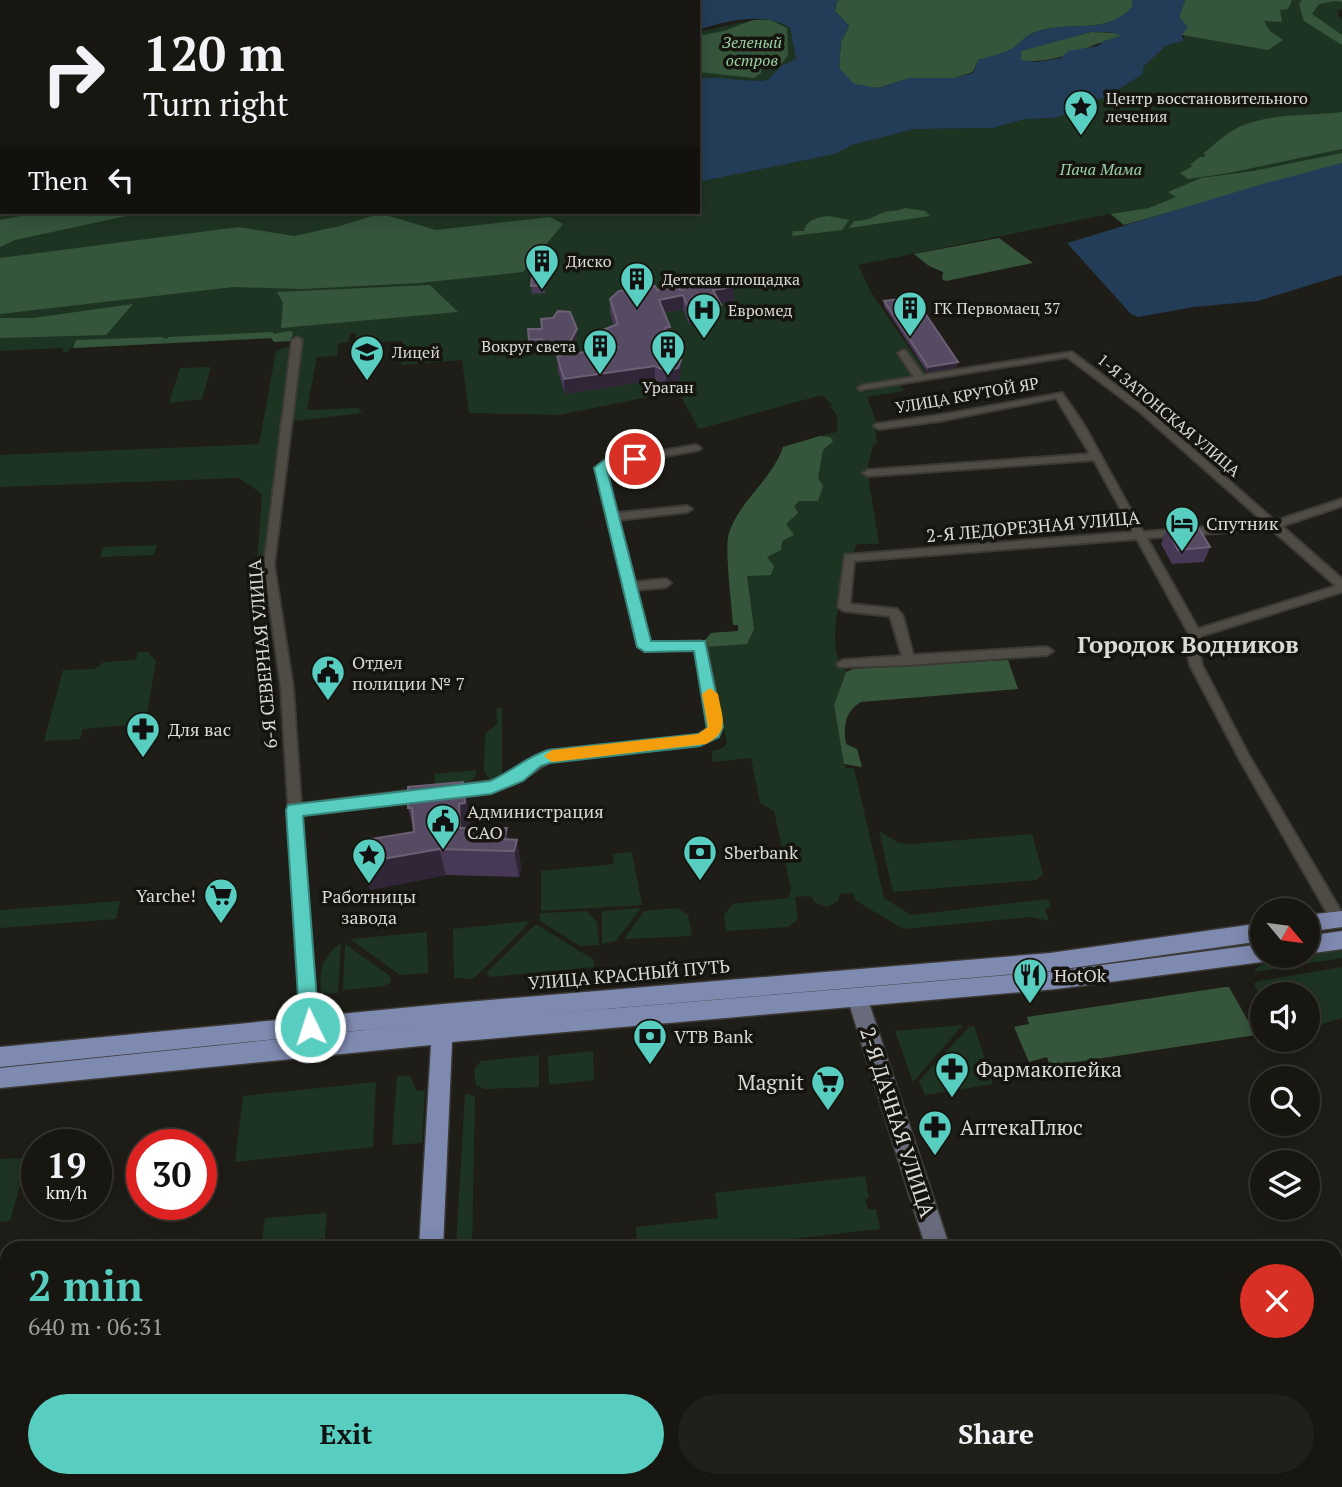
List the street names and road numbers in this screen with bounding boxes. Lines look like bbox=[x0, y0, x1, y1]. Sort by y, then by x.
street label: 1-Я ЗАТОНСКАЯ УЛИЦА bbox=[1093, 348, 1245, 482]
street label: УЛИЦА КРУТОЙ ЯР bbox=[894, 372, 1040, 418]
street label: 2-Я ЛЕДОРЕЗНАЯ УЛИЦА bbox=[925, 505, 1142, 547]
street label: 6-Я СЕВЕРНАЯ УЛИЦА bbox=[242, 558, 282, 750]
street label: УЛИЦА КРАСНЫЙ ПУТЬ bbox=[527, 953, 731, 995]
street label: 2-Я ДАЧНАЯ УЛИЦА bbox=[854, 1023, 942, 1221]

